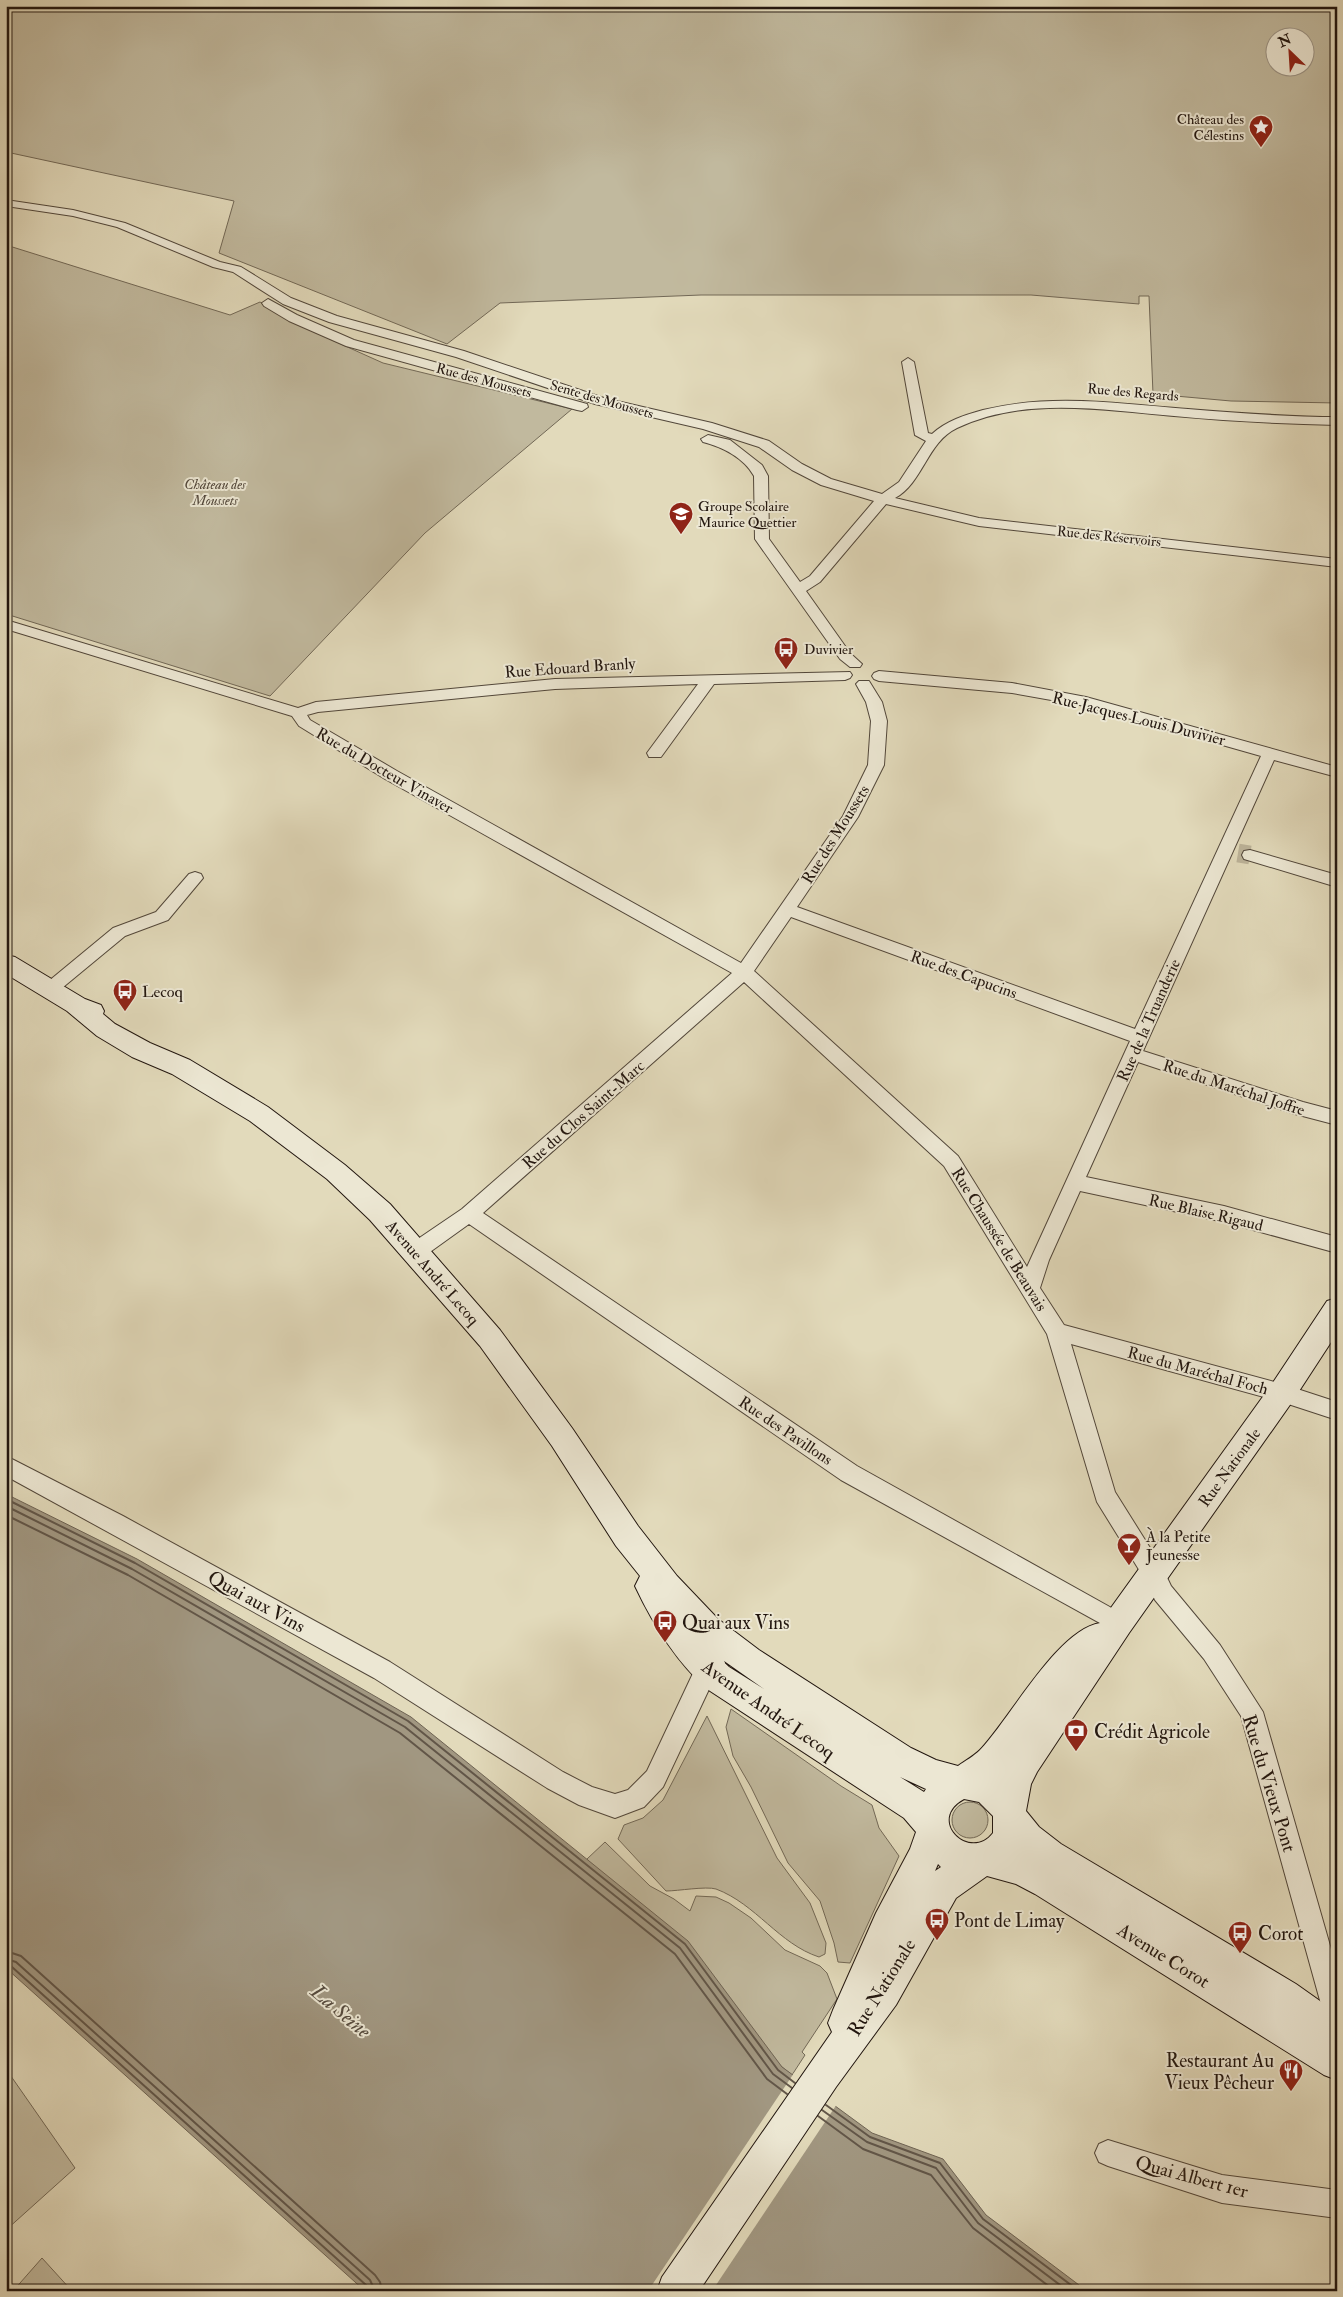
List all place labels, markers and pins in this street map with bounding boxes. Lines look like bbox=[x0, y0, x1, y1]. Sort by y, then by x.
place label: Château des Célestins bbox=[1177, 111, 1244, 144]
place icon: Château des Célestins bbox=[1248, 114, 1274, 148]
place label: Groupe Scolaire Maurice Quettier bbox=[698, 498, 797, 531]
school or university icon: Groupe Scolaire Maurice Quettier bbox=[668, 501, 694, 535]
bus stop icon: Duvivier bbox=[773, 636, 799, 670]
place label: Duvivier bbox=[804, 641, 854, 658]
bus stop icon: Lecoq bbox=[112, 978, 138, 1012]
place label: Lecoq bbox=[142, 982, 183, 1002]
place label: À la Petite Jeunesse bbox=[1145, 1527, 1211, 1566]
bar icon: À la Petite Jeunesse bbox=[1116, 1532, 1142, 1566]
bus stop icon: Quai aux Vins bbox=[652, 1609, 678, 1643]
place label: Quai aux Vins bbox=[682, 1611, 790, 1635]
bank icon: Crédit Agricole bbox=[1063, 1718, 1089, 1752]
place label: Crédit Agricole bbox=[1094, 1720, 1210, 1744]
bus stop icon: Pont de Limay bbox=[924, 1907, 950, 1941]
place label: Pont de Limay bbox=[954, 1909, 1065, 1933]
bus stop icon: Corot bbox=[1227, 1920, 1253, 1954]
place label: Corot bbox=[1258, 1922, 1303, 1946]
place label: Restaurant Au Vieux Pêcheur bbox=[1164, 2049, 1274, 2095]
restaurant icon: Restaurant Au Vieux Pêcheur bbox=[1278, 2058, 1304, 2092]

